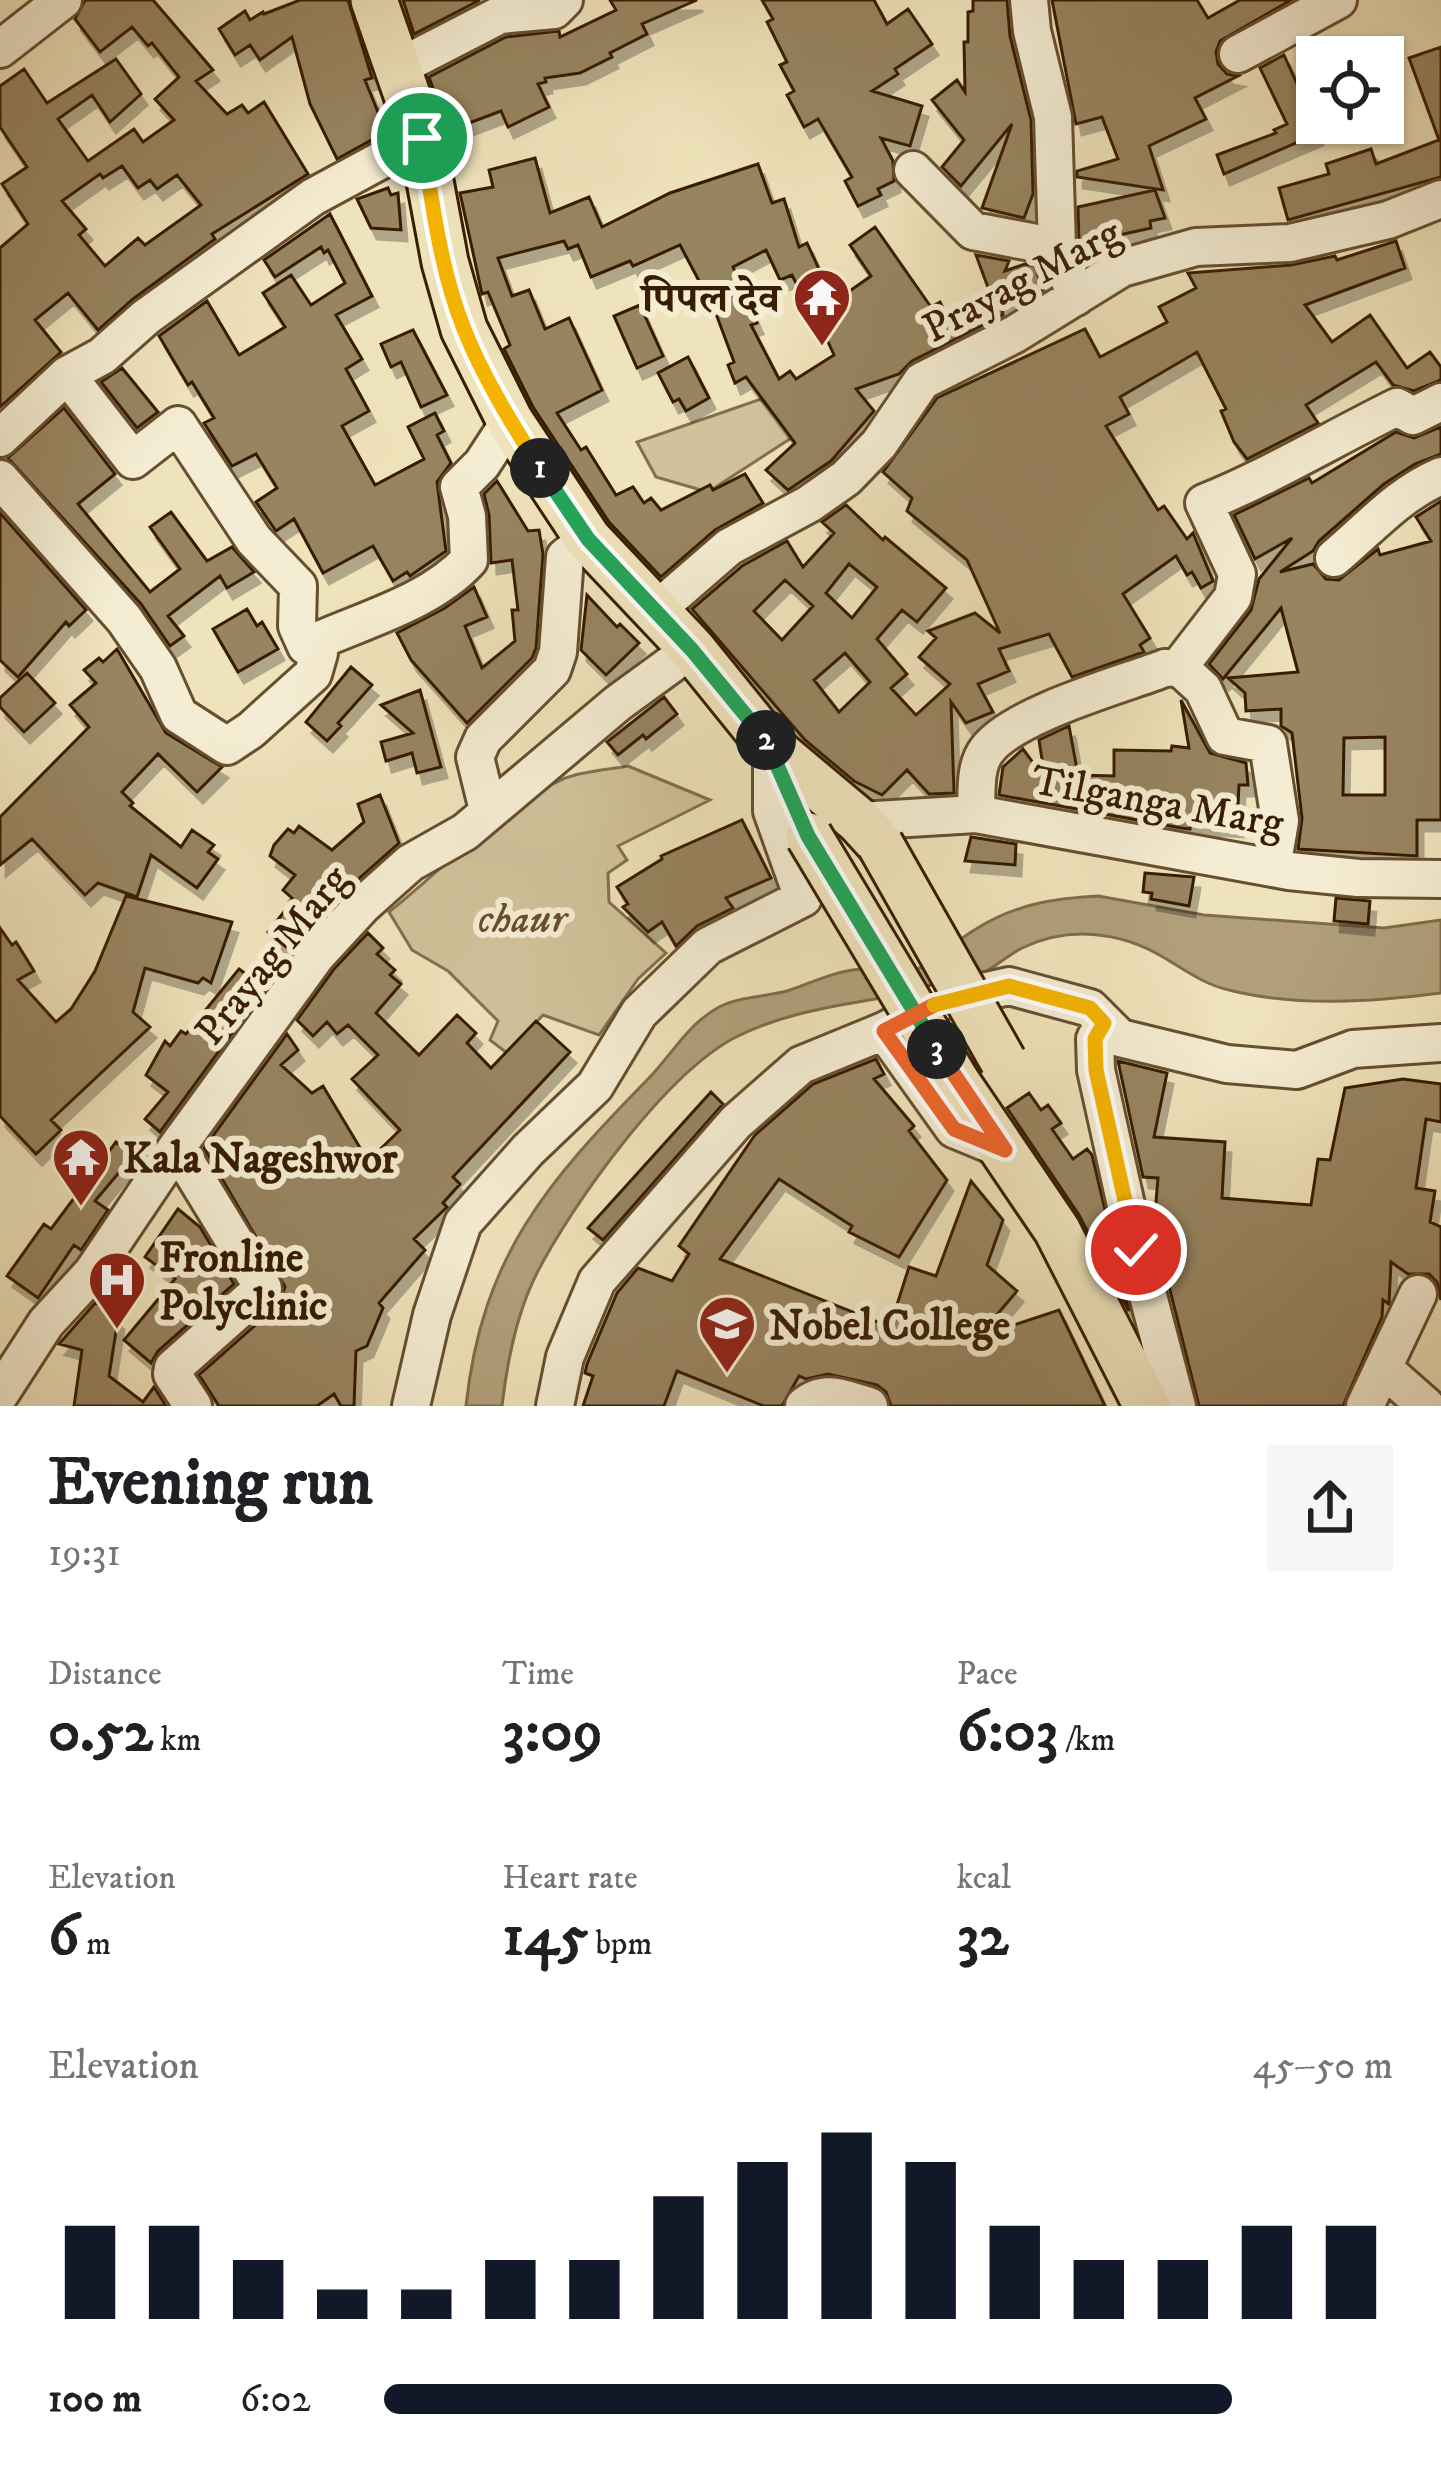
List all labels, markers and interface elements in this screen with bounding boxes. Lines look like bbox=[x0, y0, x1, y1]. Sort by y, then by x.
map controls bbox=[1296, 36, 1404, 144]
button: locate bbox=[1296, 36, 1404, 144]
pin bbox=[371, 87, 473, 189]
icon: arrive bbox=[389, 105, 455, 171]
street label: Prayag Marg bbox=[914, 207, 1131, 356]
temple icon: पिपल देव bbox=[791, 266, 853, 348]
place label: पिपल देव bbox=[639, 274, 783, 326]
pin: 1 bbox=[510, 438, 570, 498]
text: 1 bbox=[534, 447, 546, 488]
pin: 2 bbox=[736, 710, 796, 770]
text: 2 bbox=[758, 719, 774, 760]
street label: Tilganga Marg bbox=[1027, 755, 1288, 851]
street label: Prayag Marg bbox=[185, 855, 362, 1057]
park label: chaur bbox=[478, 894, 569, 946]
pin: 3 bbox=[907, 1019, 967, 1079]
text: 3 bbox=[931, 1028, 943, 1069]
temple icon: Kala Nageshwor bbox=[50, 1126, 112, 1208]
place label: Kala Nageshwor bbox=[123, 1134, 398, 1186]
pin bbox=[1085, 1199, 1187, 1301]
icon: check bbox=[1103, 1217, 1169, 1283]
place label: Fronline Polyclinic bbox=[159, 1233, 327, 1333]
hospital icon: Fronline Polyclinic bbox=[86, 1249, 148, 1331]
school or university icon: Nobel College bbox=[696, 1293, 758, 1375]
place label: Nobel College bbox=[769, 1301, 1010, 1353]
text: Evening run bbox=[48, 1443, 373, 1525]
button: share bbox=[1267, 1445, 1393, 1571]
text: 19:31 bbox=[48, 1529, 121, 1578]
text: Distance bbox=[48, 1654, 162, 1695]
text: Time bbox=[502, 1654, 574, 1695]
text: Pace bbox=[957, 1654, 1018, 1695]
text: 0.52 bbox=[48, 1695, 153, 1770]
text: 3:09 bbox=[502, 1695, 603, 1770]
text: 6:03 bbox=[957, 1695, 1058, 1770]
text: km bbox=[153, 1720, 201, 1761]
text: /km bbox=[1058, 1720, 1115, 1761]
text: Elevation bbox=[48, 1858, 176, 1899]
text: Heart rate bbox=[502, 1858, 638, 1899]
text: kcal bbox=[957, 1858, 1011, 1899]
text: 6 bbox=[48, 1899, 79, 1974]
text: 145 bbox=[502, 1899, 588, 1974]
text: 32 bbox=[957, 1899, 1009, 1974]
text: m bbox=[79, 1924, 111, 1965]
text: bpm bbox=[588, 1924, 652, 1965]
text: Elevation bbox=[48, 2042, 199, 2091]
text: 45–50 m bbox=[1253, 2042, 1393, 2091]
text: 100 m bbox=[48, 2375, 142, 2424]
text: 6:02 bbox=[240, 2375, 311, 2424]

